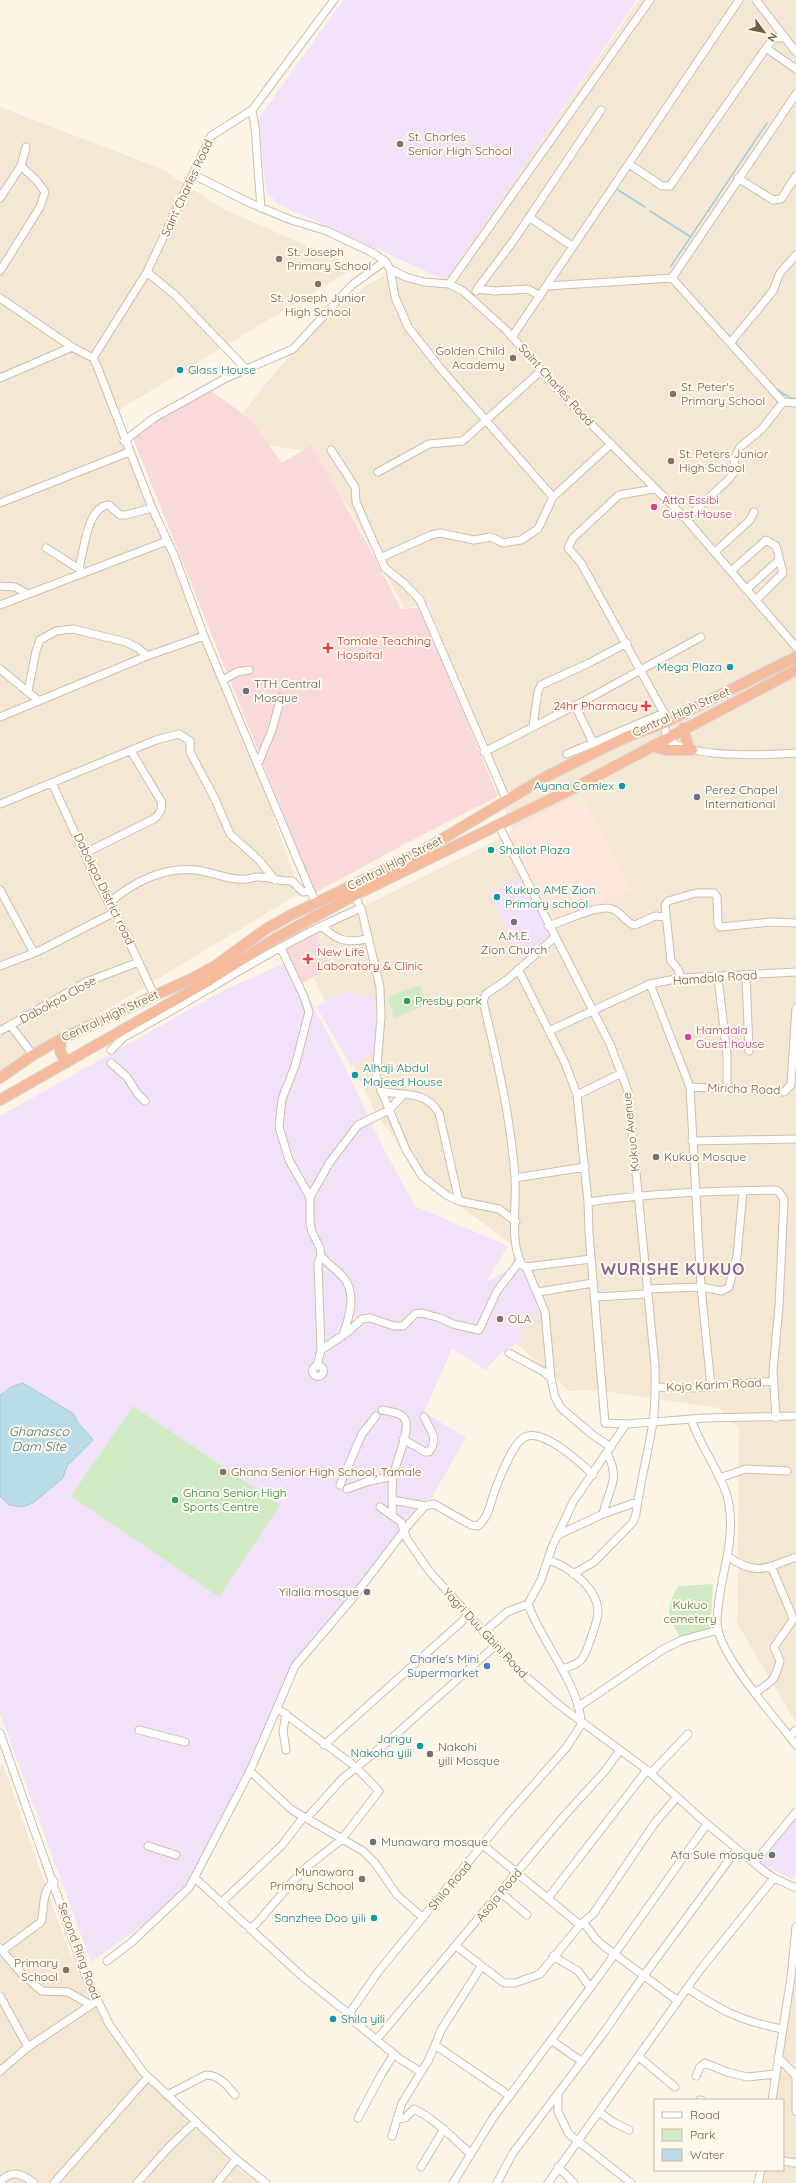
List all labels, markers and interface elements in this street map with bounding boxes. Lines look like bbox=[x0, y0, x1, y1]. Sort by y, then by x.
north arrow bbox=[744, 12, 784, 52]
text: N bbox=[764, 30, 780, 45]
place label: St. Charles Senior High School bbox=[408, 129, 512, 158]
street label: Saint Charles Road bbox=[157, 137, 216, 239]
marker: St. Charles Senior High School bbox=[395, 139, 405, 149]
place label: St. Joseph Primary School bbox=[287, 244, 371, 273]
marker: St. Joseph Primary School bbox=[274, 254, 284, 264]
marker: St. Joseph Junior High School bbox=[313, 279, 323, 289]
place label: St. Joseph Junior High School bbox=[270, 290, 366, 319]
street label: Saint Charles Road bbox=[515, 340, 597, 429]
place label: Golden Child Academy bbox=[435, 343, 505, 372]
marker: Golden Child Academy bbox=[508, 353, 518, 363]
place label: Glass House bbox=[188, 362, 256, 377]
marker: Glass House bbox=[175, 365, 185, 375]
place label: St. Peter's Primary School bbox=[681, 379, 765, 408]
marker: St. Peter's Primary School bbox=[668, 389, 678, 399]
place label: St. Peters Junior High School bbox=[679, 446, 769, 475]
marker: St. Peters Junior High School bbox=[666, 456, 676, 466]
place label: Atta Essibi Guest House bbox=[662, 492, 732, 521]
marker: Atta Essibi Guest House bbox=[649, 502, 659, 512]
place label: Tamale Teaching Hospital bbox=[337, 633, 431, 662]
marker: Tamale Teaching Hospital bbox=[322, 642, 334, 654]
place label: Mega Plaza bbox=[657, 659, 722, 674]
marker: Mega Plaza bbox=[725, 662, 735, 672]
place label: TTH Central Mosque bbox=[254, 676, 321, 705]
street label: Central High Street bbox=[630, 683, 732, 740]
marker: TTH Central Mosque bbox=[241, 686, 251, 696]
place label: 24hr Pharmacy bbox=[553, 698, 638, 713]
marker: 24hr Pharmacy bbox=[641, 701, 651, 711]
place label: Ayana Comlex bbox=[534, 778, 614, 793]
marker: Ayana Comlex bbox=[617, 781, 627, 791]
place label: Perez Chapel International bbox=[705, 782, 778, 811]
marker: Perez Chapel International bbox=[692, 792, 702, 802]
street label: Dabokpa District road bbox=[71, 830, 138, 947]
street label: Central High Street bbox=[345, 832, 445, 893]
place label: Shallot Plaza bbox=[499, 842, 570, 857]
marker: Shallot Plaza bbox=[486, 845, 496, 855]
place label: Kukuo AME Zion Primary school bbox=[505, 882, 596, 911]
marker: Kukuo AME Zion Primary school bbox=[492, 892, 502, 902]
marker: A.M.E. Zion Church bbox=[509, 917, 519, 927]
place label: A.M.E. Zion Church bbox=[481, 928, 547, 957]
place label: New Life Laboratory & Clinic bbox=[317, 944, 423, 973]
marker: New Life Laboratory & Clinic bbox=[302, 953, 314, 965]
street label: Hamdala Road bbox=[672, 967, 758, 988]
street label: Dabokpa Close bbox=[17, 972, 99, 1027]
street label: Central High Street bbox=[59, 987, 161, 1045]
place label: Presby park bbox=[415, 993, 482, 1008]
marker: Presby park bbox=[402, 996, 412, 1006]
place label: Hamdala Guest house bbox=[696, 1022, 764, 1051]
marker: Hamdala Guest house bbox=[683, 1032, 693, 1042]
place label: Alhaji Abdul Majeed House bbox=[363, 1060, 443, 1089]
marker: Alhaji Abdul Majeed House bbox=[350, 1070, 360, 1080]
street label: Miricha Road bbox=[707, 1080, 781, 1097]
street label: Kukuo Avenue bbox=[619, 1092, 642, 1172]
place label: Kukuo Mosque bbox=[664, 1149, 746, 1164]
marker: Kukuo Mosque bbox=[651, 1152, 661, 1162]
district label: WURISHE KUKUO bbox=[601, 1259, 745, 1279]
place label: OLA bbox=[508, 1311, 532, 1326]
marker: OLA bbox=[495, 1314, 505, 1324]
street label: Kojo Karim Road bbox=[666, 1375, 762, 1394]
water label: Ghanasco Dam Site bbox=[9, 1423, 70, 1454]
place label: Ghana Senior High School, Tamale bbox=[231, 1464, 422, 1479]
marker: Ghana Senior High School, Tamale bbox=[218, 1467, 228, 1477]
place label: Ghana Senior High Sports Centre bbox=[183, 1485, 287, 1514]
marker: Ghana Senior High Sports Centre bbox=[170, 1495, 180, 1505]
place label: Yilalla mosque bbox=[279, 1584, 359, 1599]
street label: Yagri Duu Gbini Road bbox=[440, 1584, 531, 1681]
marker: Yilalla mosque bbox=[362, 1587, 372, 1597]
park label: Kukuo cemetery bbox=[664, 1597, 716, 1626]
place label: Charle's Mini Supermarket bbox=[407, 1651, 479, 1680]
marker: Charle's Mini Supermarket bbox=[482, 1661, 492, 1671]
place label: Jarigu Nakoha yili bbox=[351, 1731, 412, 1760]
place label: Nakohi yili Mosque bbox=[438, 1739, 500, 1768]
marker: Jarigu Nakoha yili bbox=[415, 1741, 425, 1751]
marker: Nakohi yili Mosque bbox=[425, 1749, 435, 1759]
place label: Munawara mosque bbox=[381, 1834, 488, 1849]
marker: Munawara mosque bbox=[368, 1837, 378, 1847]
place label: Afa Sule mosque bbox=[670, 1847, 764, 1862]
marker: Afa Sule mosque bbox=[767, 1850, 777, 1860]
street label: Shila Road bbox=[425, 1858, 474, 1913]
place label: Munawara Primary School bbox=[270, 1864, 354, 1893]
street label: Asoja Road bbox=[472, 1865, 525, 1924]
marker: Munawara Primary School bbox=[357, 1874, 367, 1884]
street label: Second Ring Road bbox=[55, 1900, 104, 2002]
place label: Sanzhee Doo yili bbox=[274, 1910, 366, 1925]
marker: Sanzhee Doo yili bbox=[369, 1913, 379, 1923]
place label: Primary School bbox=[14, 1955, 58, 1984]
marker: Primary School bbox=[61, 1965, 71, 1975]
place label: Shila yili bbox=[341, 2011, 385, 2026]
marker: Shila yili bbox=[328, 2014, 338, 2024]
legend bbox=[654, 2099, 784, 2171]
text: Road bbox=[690, 2107, 720, 2122]
text: Park bbox=[690, 2127, 715, 2142]
text: Water bbox=[690, 2147, 725, 2162]

